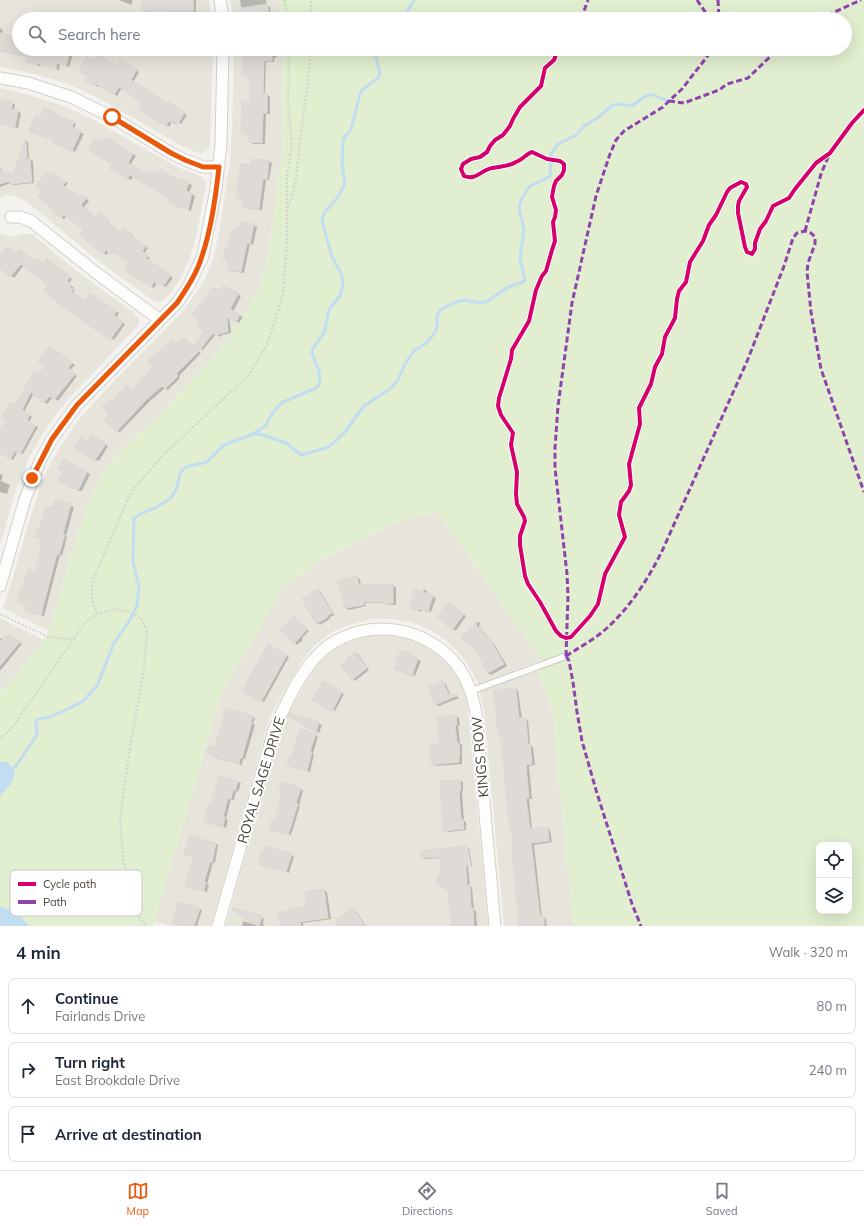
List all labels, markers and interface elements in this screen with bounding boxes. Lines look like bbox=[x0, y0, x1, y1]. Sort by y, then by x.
search box bbox=[12, 12, 852, 56]
icon: search bbox=[26, 23, 48, 45]
text: Search here bbox=[58, 25, 140, 44]
route start bbox=[103, 108, 121, 126]
route end bbox=[23, 469, 41, 487]
street label: ROYAL SAGE DRIVE bbox=[233, 714, 289, 846]
street label: KINGS ROW bbox=[467, 715, 493, 798]
map controls bbox=[816, 842, 852, 914]
button: locate bbox=[816, 842, 852, 878]
legend bbox=[10, 870, 142, 916]
text: Cycle path bbox=[43, 877, 96, 891]
button: layers bbox=[816, 878, 852, 914]
text: Path bbox=[43, 895, 67, 909]
text: 4 min bbox=[16, 942, 61, 963]
text: Walk · 320 m bbox=[769, 944, 848, 960]
text: Continue bbox=[55, 989, 118, 1008]
icon: ahead bbox=[17, 995, 39, 1017]
text: 80 m bbox=[817, 998, 847, 1014]
text: Fairlands Drive bbox=[55, 1008, 145, 1024]
text: Turn right bbox=[55, 1053, 125, 1072]
icon: right bbox=[17, 1059, 39, 1081]
text: 240 m bbox=[809, 1062, 847, 1078]
text: East Brookdale Drive bbox=[55, 1072, 180, 1088]
icon: arrive bbox=[17, 1123, 39, 1145]
text: Arrive at destination bbox=[55, 1125, 202, 1144]
tab: Map bbox=[126, 1180, 149, 1218]
tab: Directions bbox=[402, 1180, 453, 1218]
tab: Saved bbox=[706, 1180, 738, 1218]

